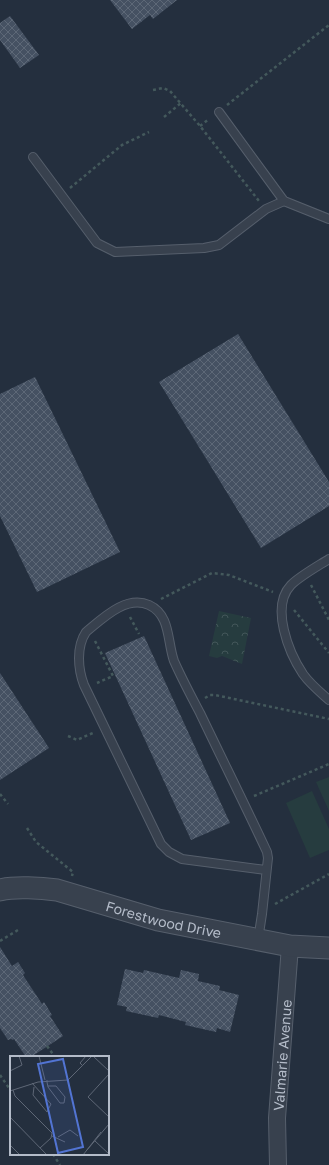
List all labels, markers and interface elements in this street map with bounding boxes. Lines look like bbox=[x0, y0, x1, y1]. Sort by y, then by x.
street label: Forestwood Drive bbox=[104, 897, 223, 941]
street label: Valmarie Avenue bbox=[269, 999, 294, 1111]
inset map bbox=[10, 1056, 109, 1155]

